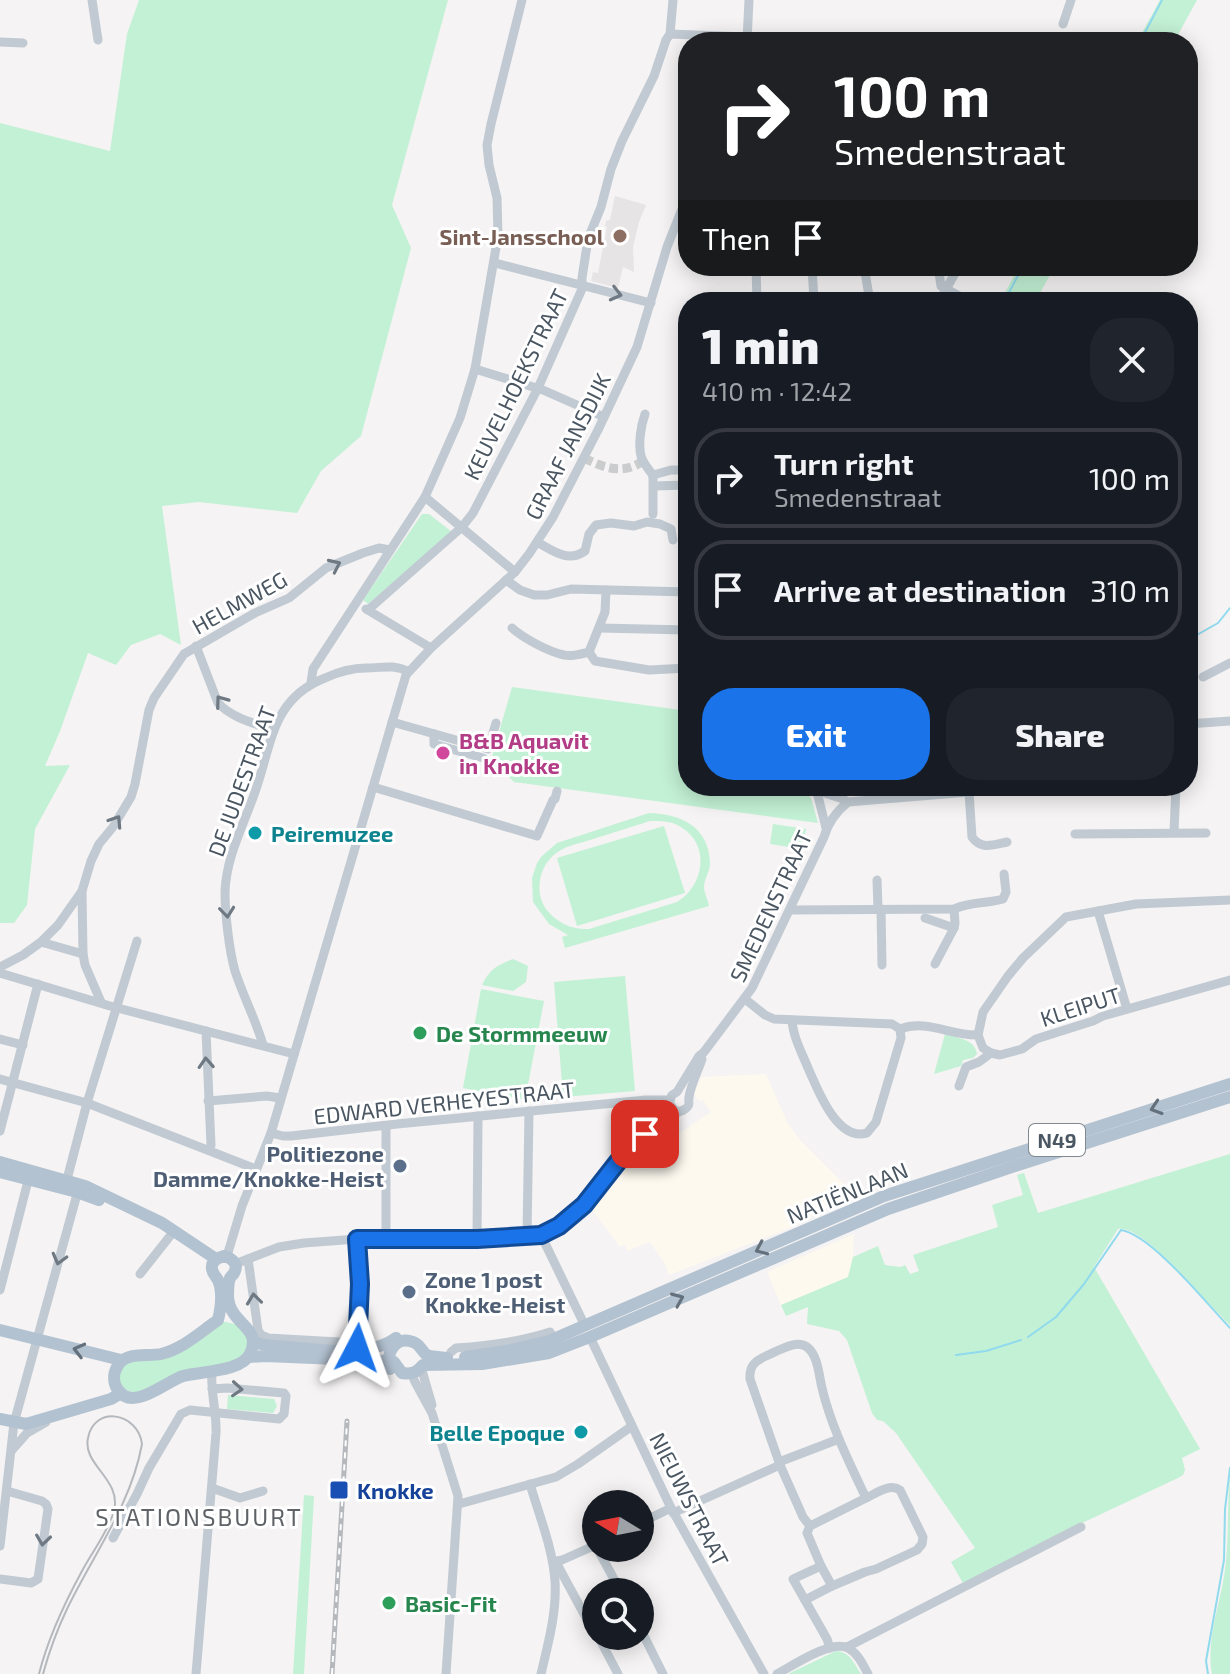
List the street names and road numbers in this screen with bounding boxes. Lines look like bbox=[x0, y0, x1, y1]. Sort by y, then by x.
street label: KEUVELHOEKSTRAAT bbox=[457, 284, 573, 484]
street label: GRAAF JANSDIJK bbox=[519, 369, 615, 523]
street label: HELMWEG bbox=[187, 565, 291, 639]
street label: DE JUDESTRAAT bbox=[202, 702, 280, 860]
street label: SMEDENSTRAAT bbox=[724, 826, 817, 986]
street label: KLEIPUT bbox=[1037, 981, 1124, 1031]
street label: EDWARD VERHEYESTRAAT bbox=[312, 1075, 576, 1129]
road number: N49 bbox=[1029, 1124, 1085, 1156]
street label: NATIËNLAAN bbox=[783, 1156, 911, 1228]
street label: NIEUWSTRAAT bbox=[645, 1428, 735, 1570]

